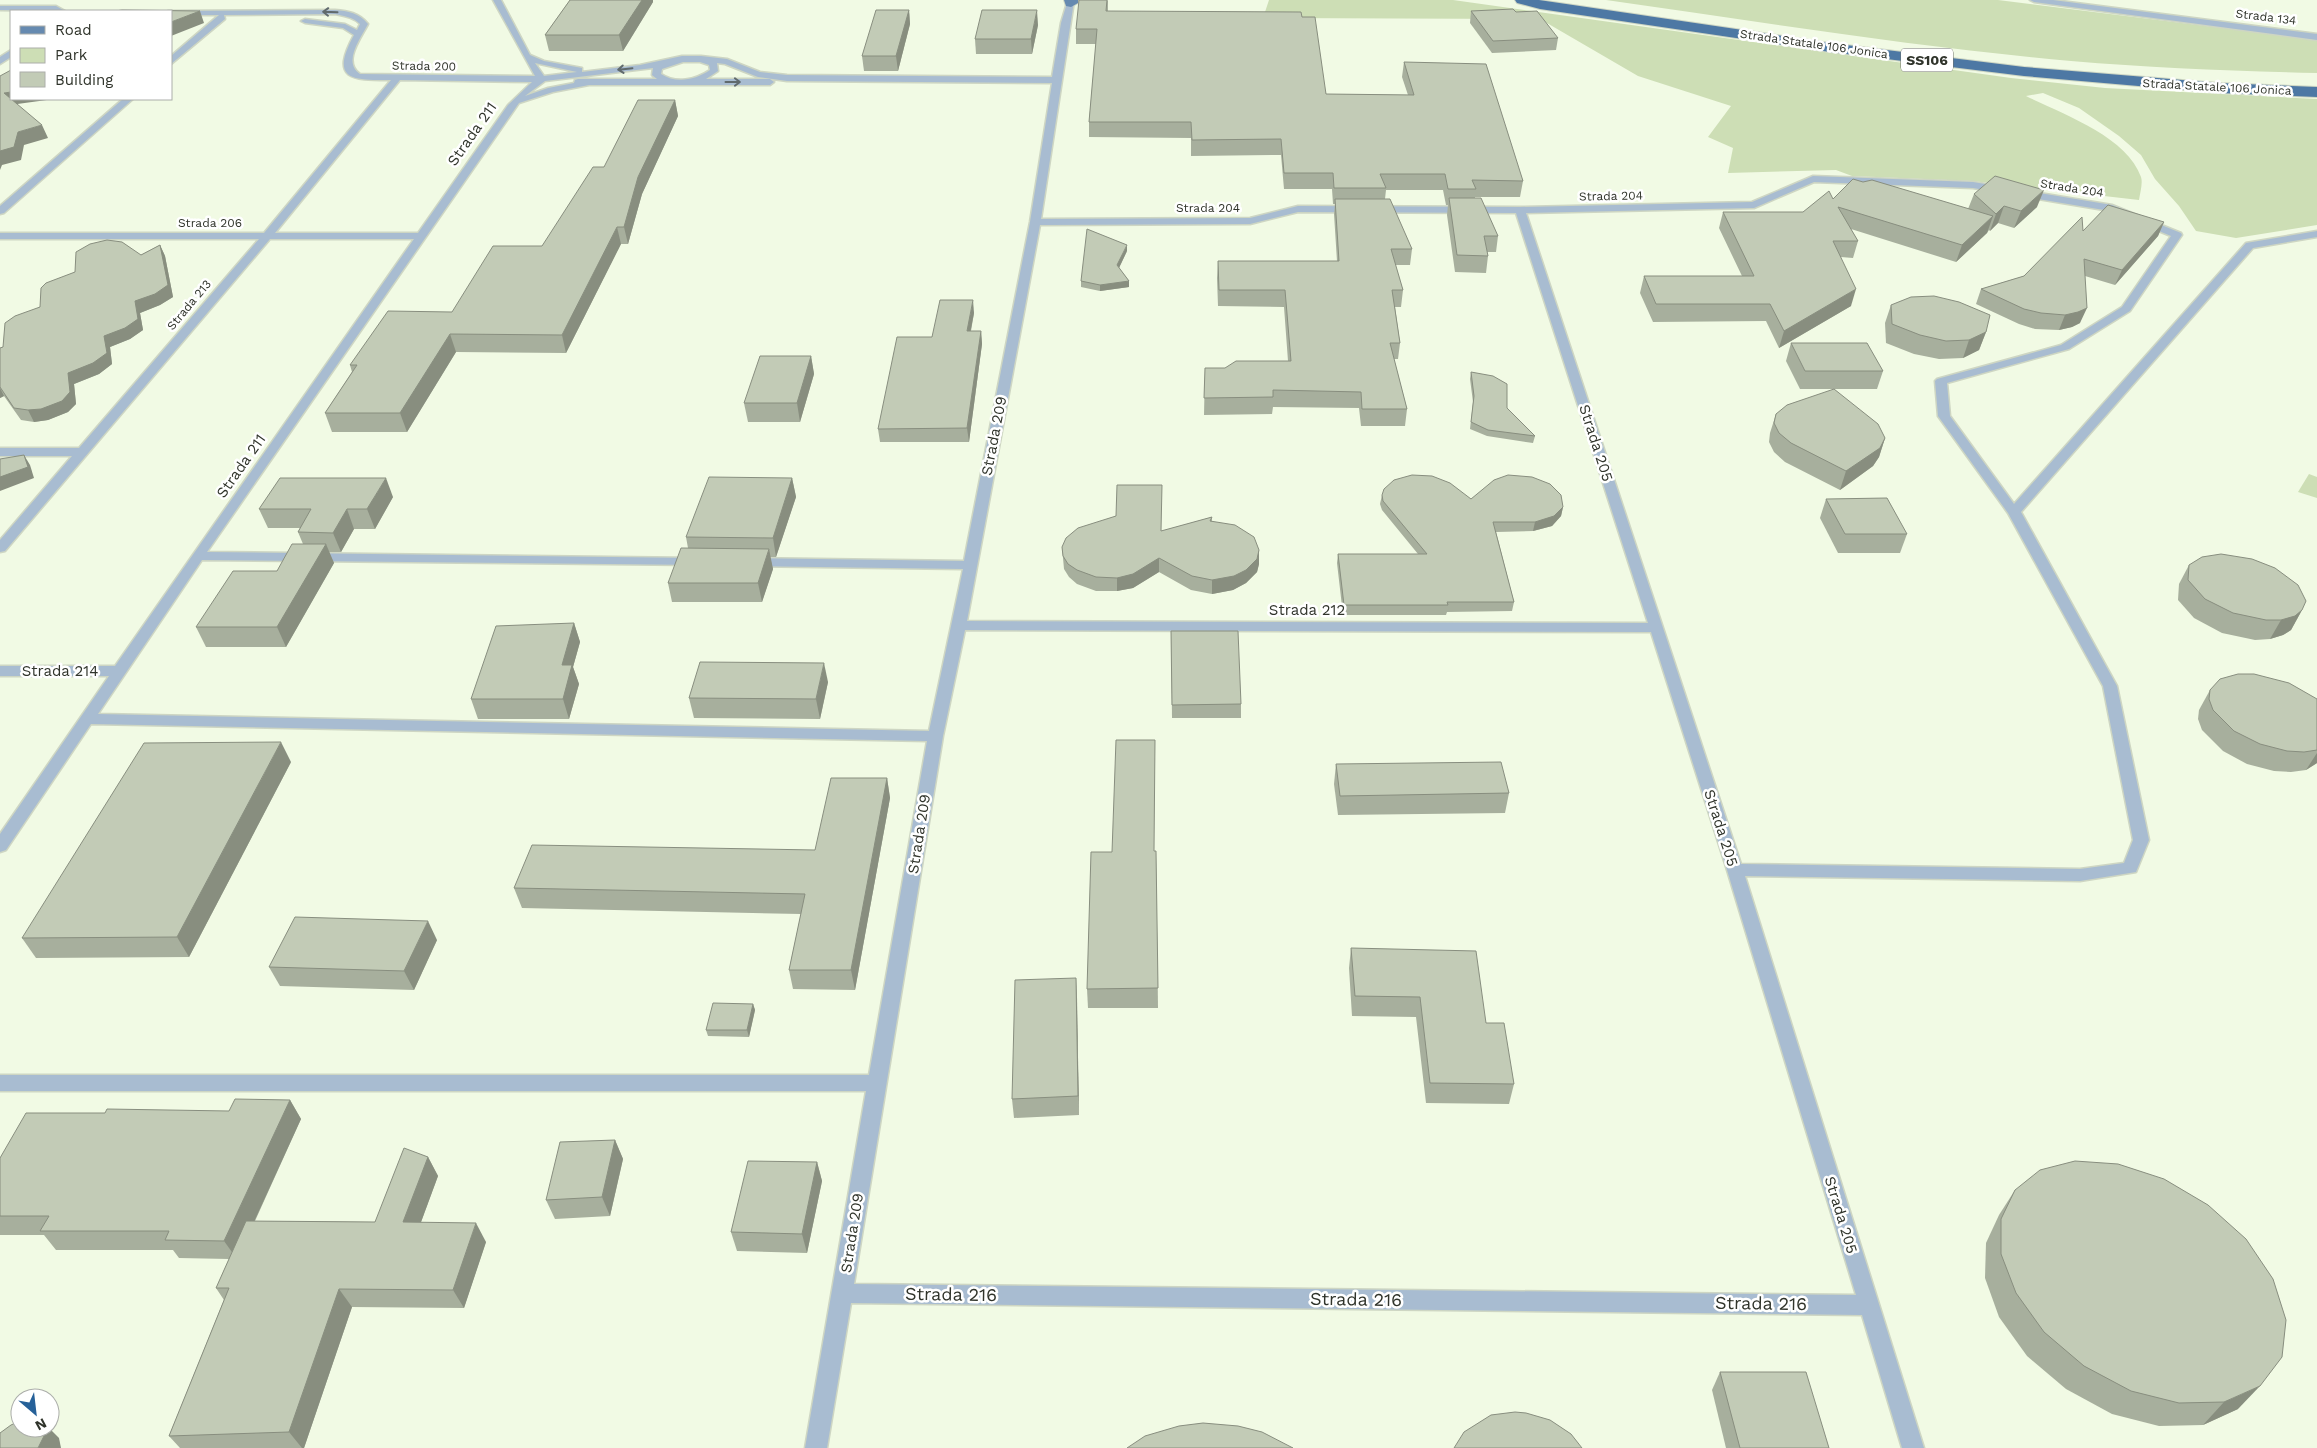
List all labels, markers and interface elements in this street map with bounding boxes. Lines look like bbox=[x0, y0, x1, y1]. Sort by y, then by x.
street label: Strada 134 bbox=[2235, 6, 2297, 28]
one-way arrow bbox=[322, 8, 338, 17]
legend bbox=[10, 10, 172, 100]
text: Road bbox=[55, 21, 92, 39]
street label: Strada Statale 106 Jonica bbox=[1739, 27, 1889, 61]
text: Park bbox=[55, 46, 88, 64]
road number: SS106 bbox=[1901, 48, 1953, 72]
street label: Strada 200 bbox=[392, 58, 456, 74]
one-way arrow bbox=[617, 65, 633, 74]
text: Building bbox=[55, 71, 113, 89]
street label: Strada Statale 106 Jonica bbox=[2142, 76, 2292, 98]
one-way arrow bbox=[725, 77, 741, 87]
street label: Strada 211 bbox=[444, 99, 500, 169]
street label: Strada 204 bbox=[2039, 176, 2105, 200]
street label: Strada 204 bbox=[1579, 188, 1643, 204]
street label: Strada 204 bbox=[1176, 201, 1240, 215]
street label: Strada 206 bbox=[178, 216, 242, 230]
street label: Strada 213 bbox=[164, 277, 214, 333]
street label: Strada 209 bbox=[978, 395, 1010, 477]
street label: Strada 205 bbox=[1575, 402, 1617, 484]
street label: Strada 211 bbox=[213, 431, 269, 501]
street label: Strada 212 bbox=[1269, 601, 1345, 619]
street label: Strada 214 bbox=[22, 662, 98, 680]
street label: Strada 205 bbox=[1700, 787, 1742, 869]
street label: Strada 209 bbox=[904, 793, 934, 875]
street label: Strada 205 bbox=[1821, 1174, 1861, 1256]
street label: Strada 209 bbox=[837, 1192, 867, 1274]
street label: Strada 216 bbox=[905, 1283, 997, 1305]
street label: Strada 216 bbox=[1310, 1288, 1402, 1310]
street label: Strada 216 bbox=[1715, 1292, 1807, 1314]
north arrow bbox=[10, 1388, 60, 1438]
text: N bbox=[33, 1415, 49, 1434]

